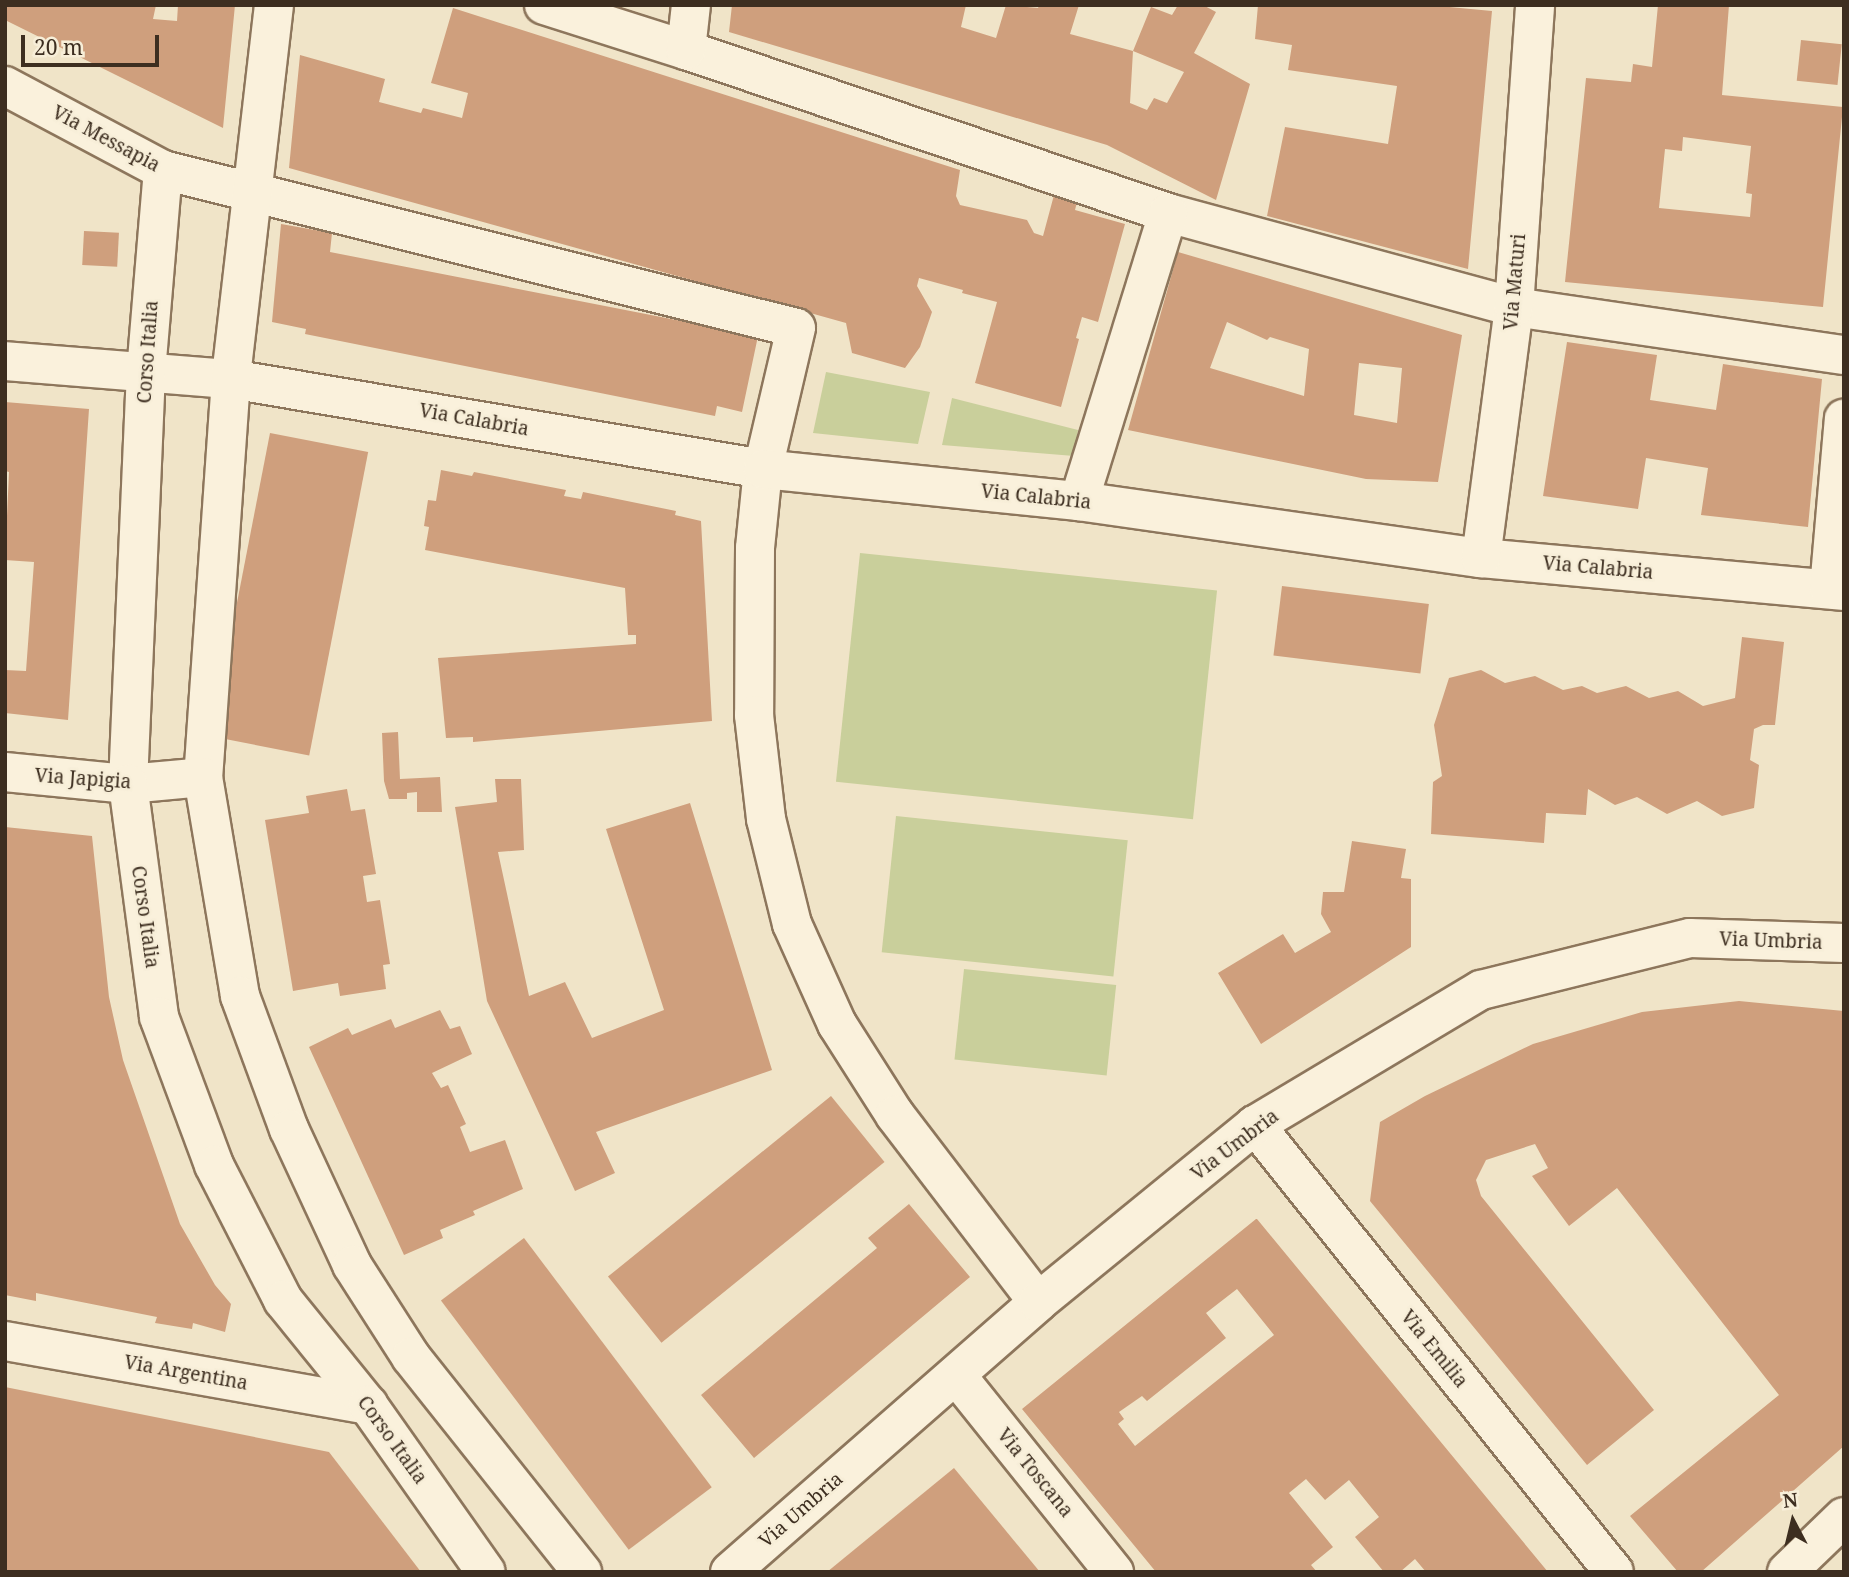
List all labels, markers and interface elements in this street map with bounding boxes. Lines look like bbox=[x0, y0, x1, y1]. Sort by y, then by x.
scale bar bbox=[24, 21, 163, 65]
text: 20 m bbox=[34, 33, 83, 61]
street label: Via Messapia bbox=[48, 101, 164, 177]
street label: Via Maturi bbox=[1499, 233, 1531, 331]
street label: Corso Italia bbox=[133, 300, 163, 404]
street label: Via Calabria bbox=[417, 399, 531, 441]
street label: Via Calabria bbox=[980, 480, 1092, 514]
street label: Via Calabria bbox=[1542, 552, 1654, 584]
street label: Via Japigia bbox=[34, 764, 132, 794]
street label: Corso Italia bbox=[127, 864, 163, 970]
street label: Via Umbria bbox=[1719, 928, 1823, 954]
street label: Via Umbria bbox=[1187, 1105, 1283, 1185]
street label: Via Emilia bbox=[1396, 1306, 1472, 1392]
street label: Via Argentina bbox=[122, 1351, 250, 1395]
street label: Corso Italia bbox=[352, 1392, 432, 1488]
street label: Via Toscana bbox=[992, 1424, 1078, 1522]
street label: Via Umbria bbox=[754, 1467, 848, 1553]
north arrow bbox=[1758, 1486, 1828, 1556]
text: N bbox=[1781, 1486, 1799, 1514]

